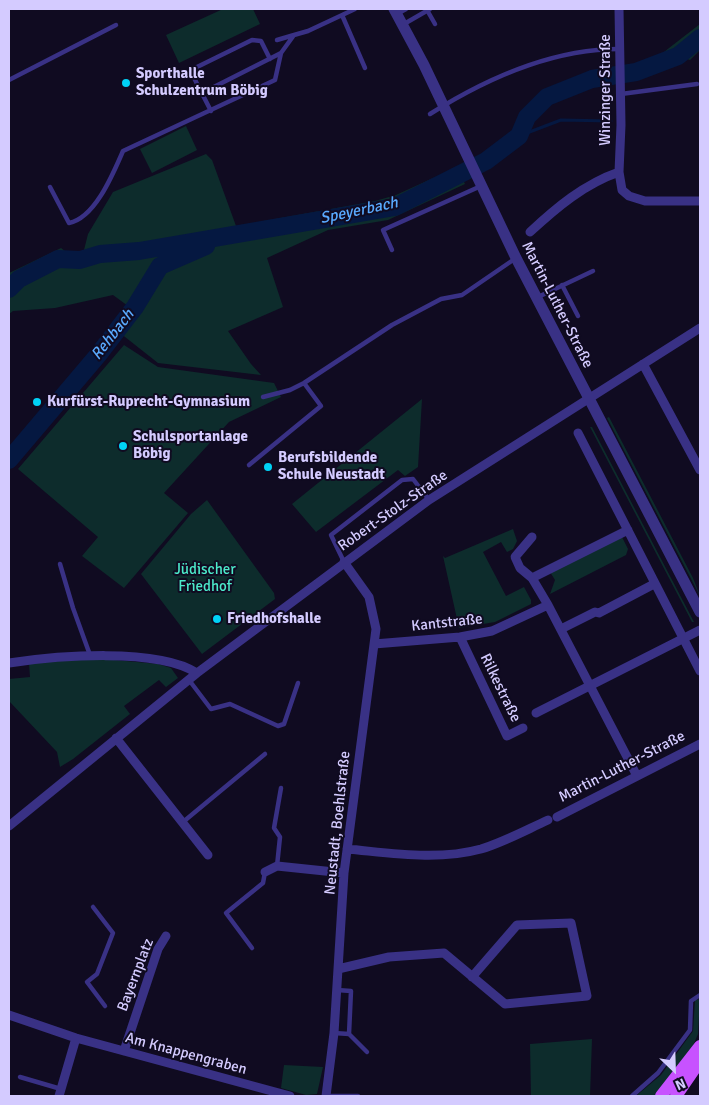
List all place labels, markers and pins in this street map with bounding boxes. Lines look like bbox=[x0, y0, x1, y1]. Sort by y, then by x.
place label: Sporthalle Schulzentrum Böbig bbox=[136, 65, 268, 100]
marker: Sporthalle Schulzentrum Böbig bbox=[120, 77, 132, 89]
place label: Kurfürst-Ruprecht-Gymnasium bbox=[47, 393, 250, 411]
marker: Kurfürst-Ruprecht-Gymnasium bbox=[31, 396, 43, 408]
place label: Schulsportanlage Böbig bbox=[133, 428, 248, 463]
marker: Schulsportanlage Böbig bbox=[117, 440, 129, 452]
place label: Berufsbildende Schule Neustadt bbox=[278, 449, 385, 484]
marker: Berufsbildende Schule Neustadt bbox=[262, 461, 274, 473]
place label: Friedhofshalle bbox=[227, 610, 321, 628]
marker: Friedhofshalle bbox=[211, 613, 223, 625]

